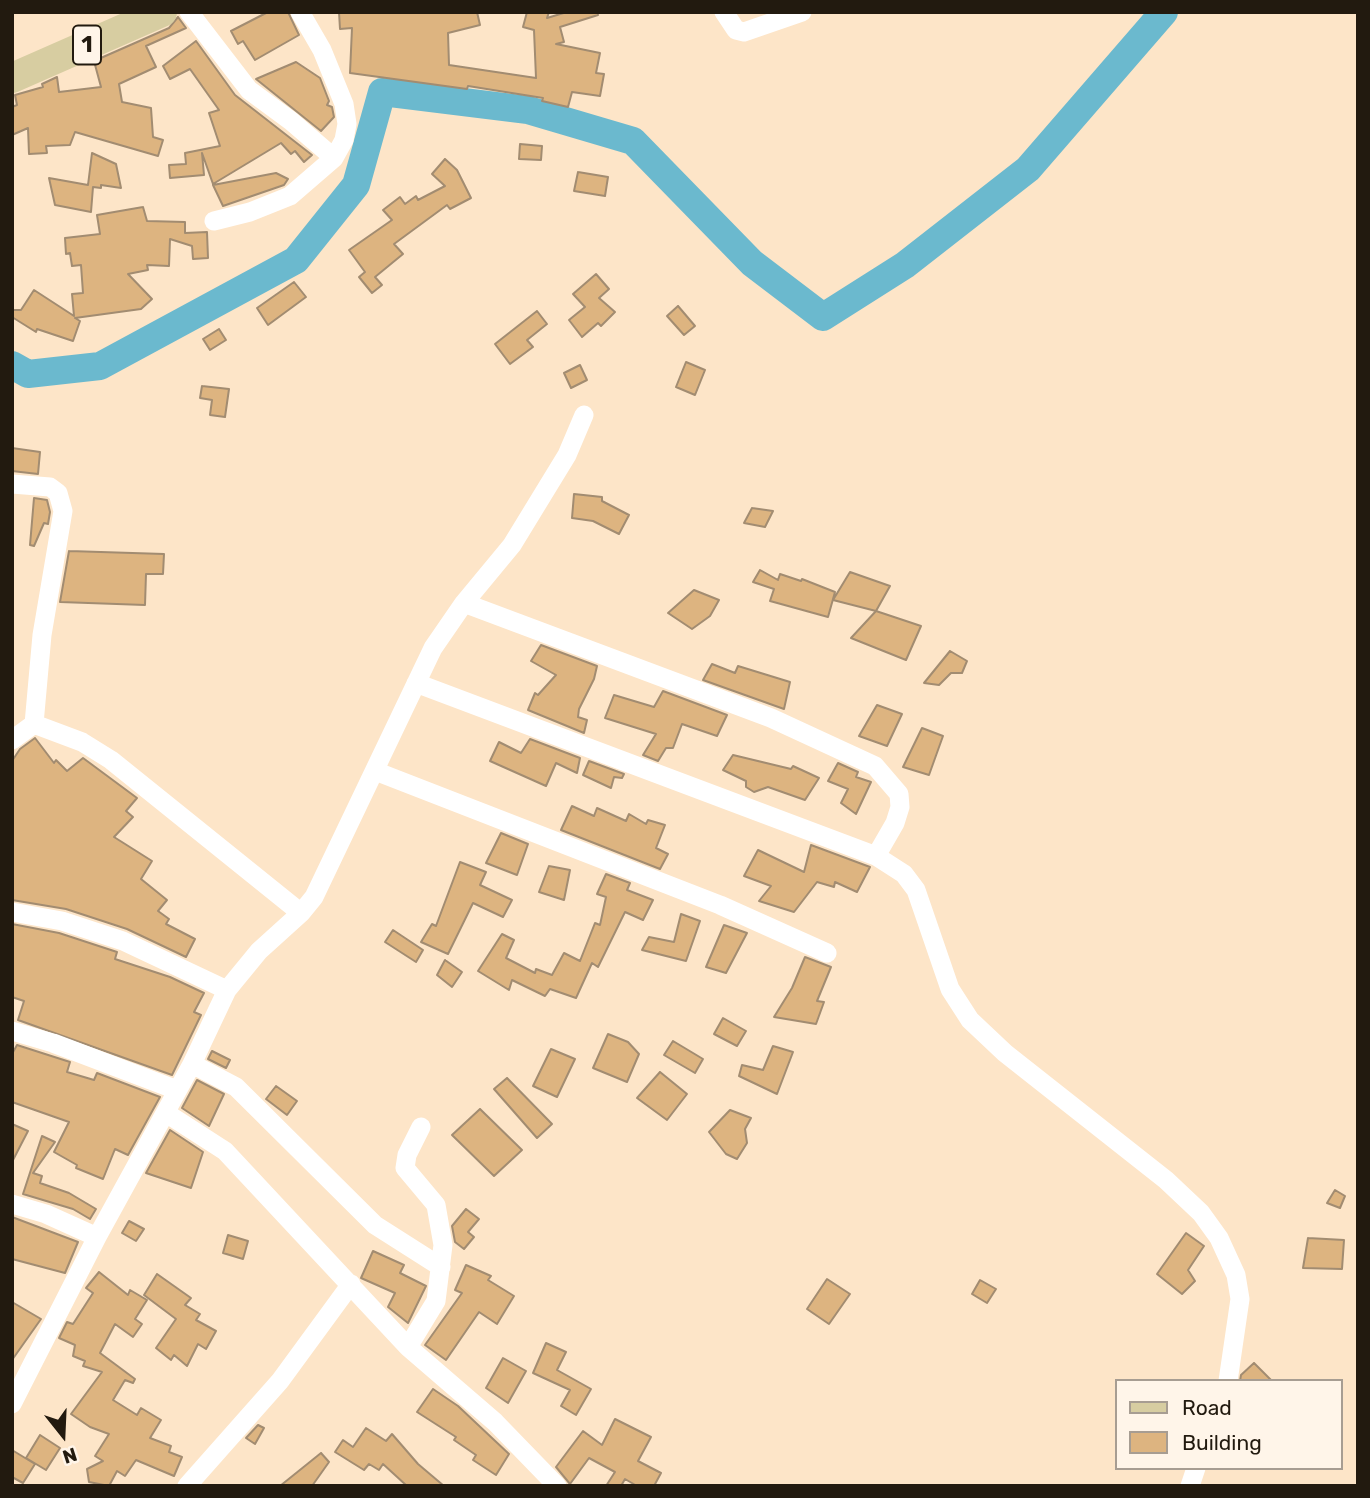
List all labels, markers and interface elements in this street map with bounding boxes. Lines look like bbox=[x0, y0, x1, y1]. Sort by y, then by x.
road number: 1 bbox=[73, 26, 101, 64]
legend bbox=[1114, 1379, 1342, 1470]
text: Road bbox=[1182, 1395, 1232, 1420]
north arrow bbox=[28, 1400, 98, 1470]
text: Building bbox=[1182, 1430, 1262, 1455]
text: N bbox=[60, 1442, 80, 1468]

